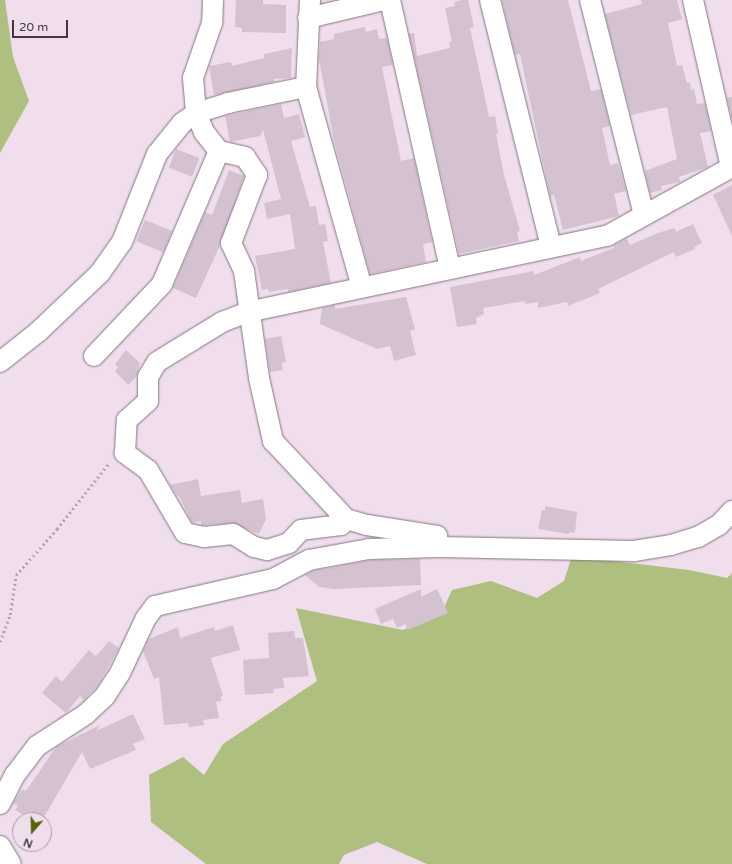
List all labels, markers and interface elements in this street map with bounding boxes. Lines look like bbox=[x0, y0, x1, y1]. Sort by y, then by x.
scale bar bbox=[14, 12, 70, 38]
text: 20 m bbox=[19, 20, 48, 34]
north arrow bbox=[12, 812, 52, 852]
text: N bbox=[22, 835, 34, 850]

